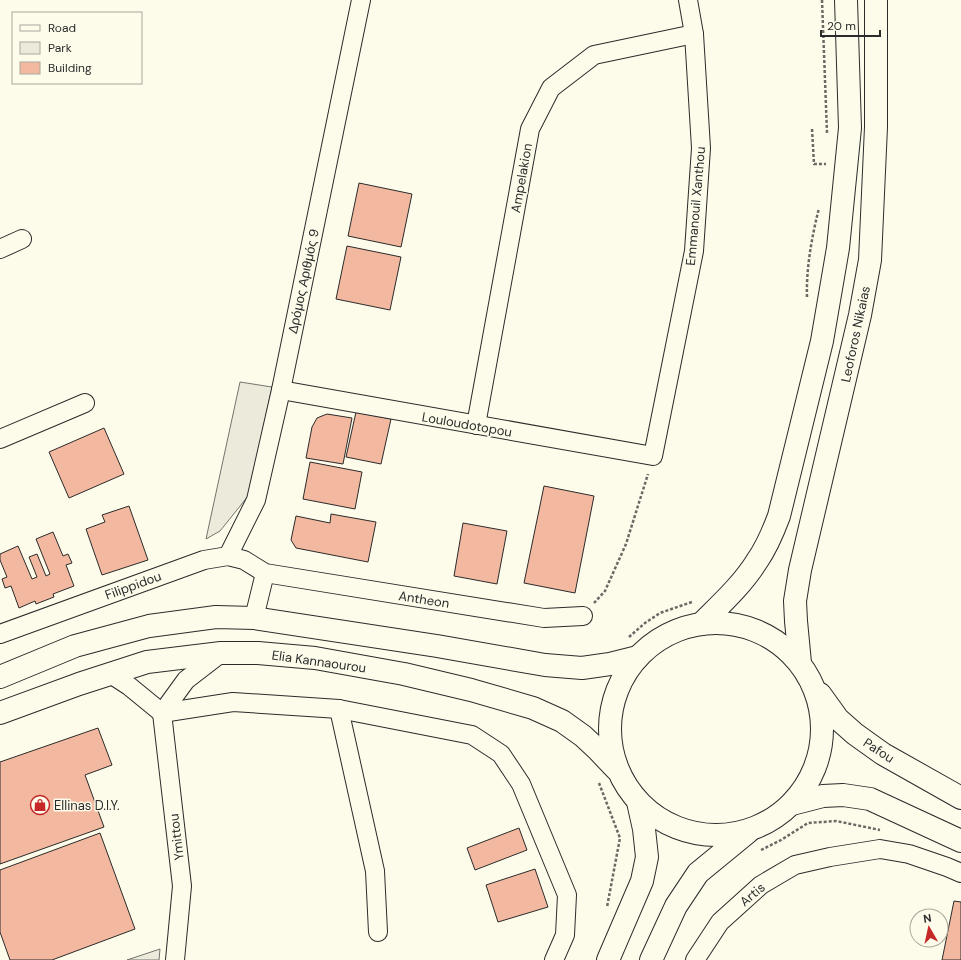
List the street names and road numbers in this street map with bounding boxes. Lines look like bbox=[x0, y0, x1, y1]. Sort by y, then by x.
street label: Ampelakion bbox=[507, 142, 536, 214]
street label: Emmanouil Xanthou bbox=[682, 146, 709, 266]
street label: Δρόμος Αριθμός 9 bbox=[284, 227, 323, 335]
street label: Leoforos Nikaias bbox=[837, 284, 874, 384]
street label: Louloudotopou bbox=[420, 408, 513, 441]
street label: Filippidou bbox=[103, 567, 164, 604]
street label: Antheon bbox=[397, 587, 451, 612]
street label: Elia Kannaourou bbox=[271, 646, 367, 677]
street label: Pafou bbox=[860, 734, 897, 767]
street label: Ymittou bbox=[165, 813, 188, 861]
street label: Artis bbox=[736, 879, 769, 910]

